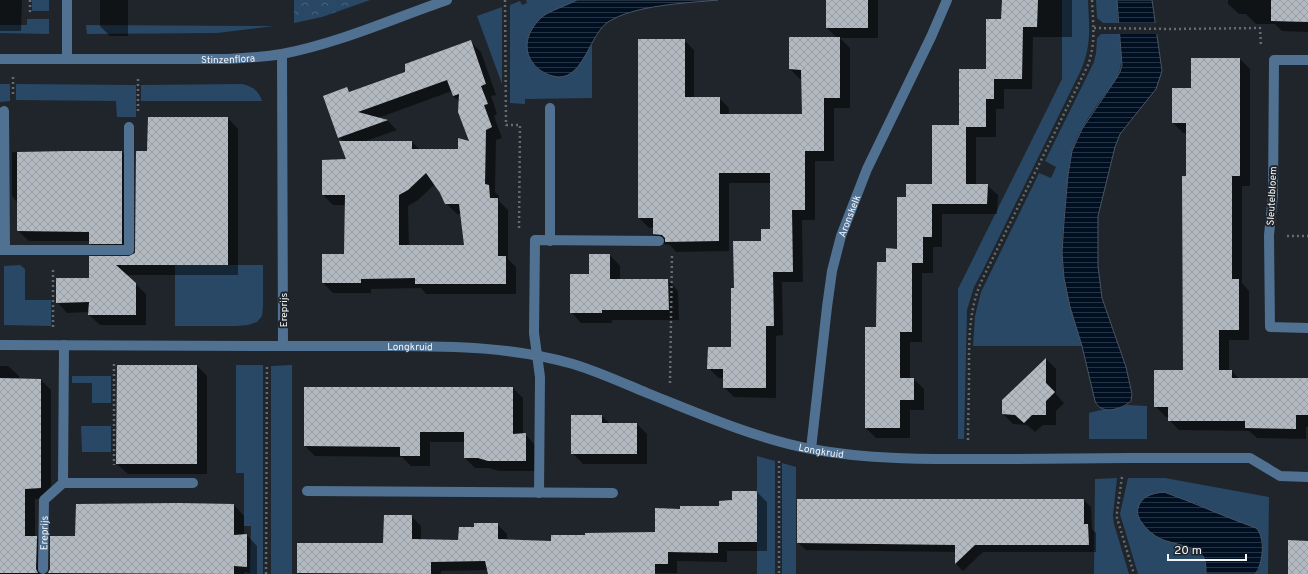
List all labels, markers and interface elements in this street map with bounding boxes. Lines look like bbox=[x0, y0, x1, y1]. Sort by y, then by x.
street label: Stinzenflora bbox=[201, 52, 256, 67]
street label: Sleutelbloem bbox=[1264, 166, 1281, 226]
street label: Aronskelk bbox=[836, 193, 864, 240]
street label: Ereprijs bbox=[278, 292, 291, 327]
street label: Longkruid bbox=[387, 341, 433, 354]
street label: Longkruid bbox=[797, 442, 844, 462]
street label: Ereprijs bbox=[38, 515, 52, 550]
scale bar bbox=[1168, 536, 1246, 562]
text: 20 m bbox=[1174, 543, 1202, 559]

